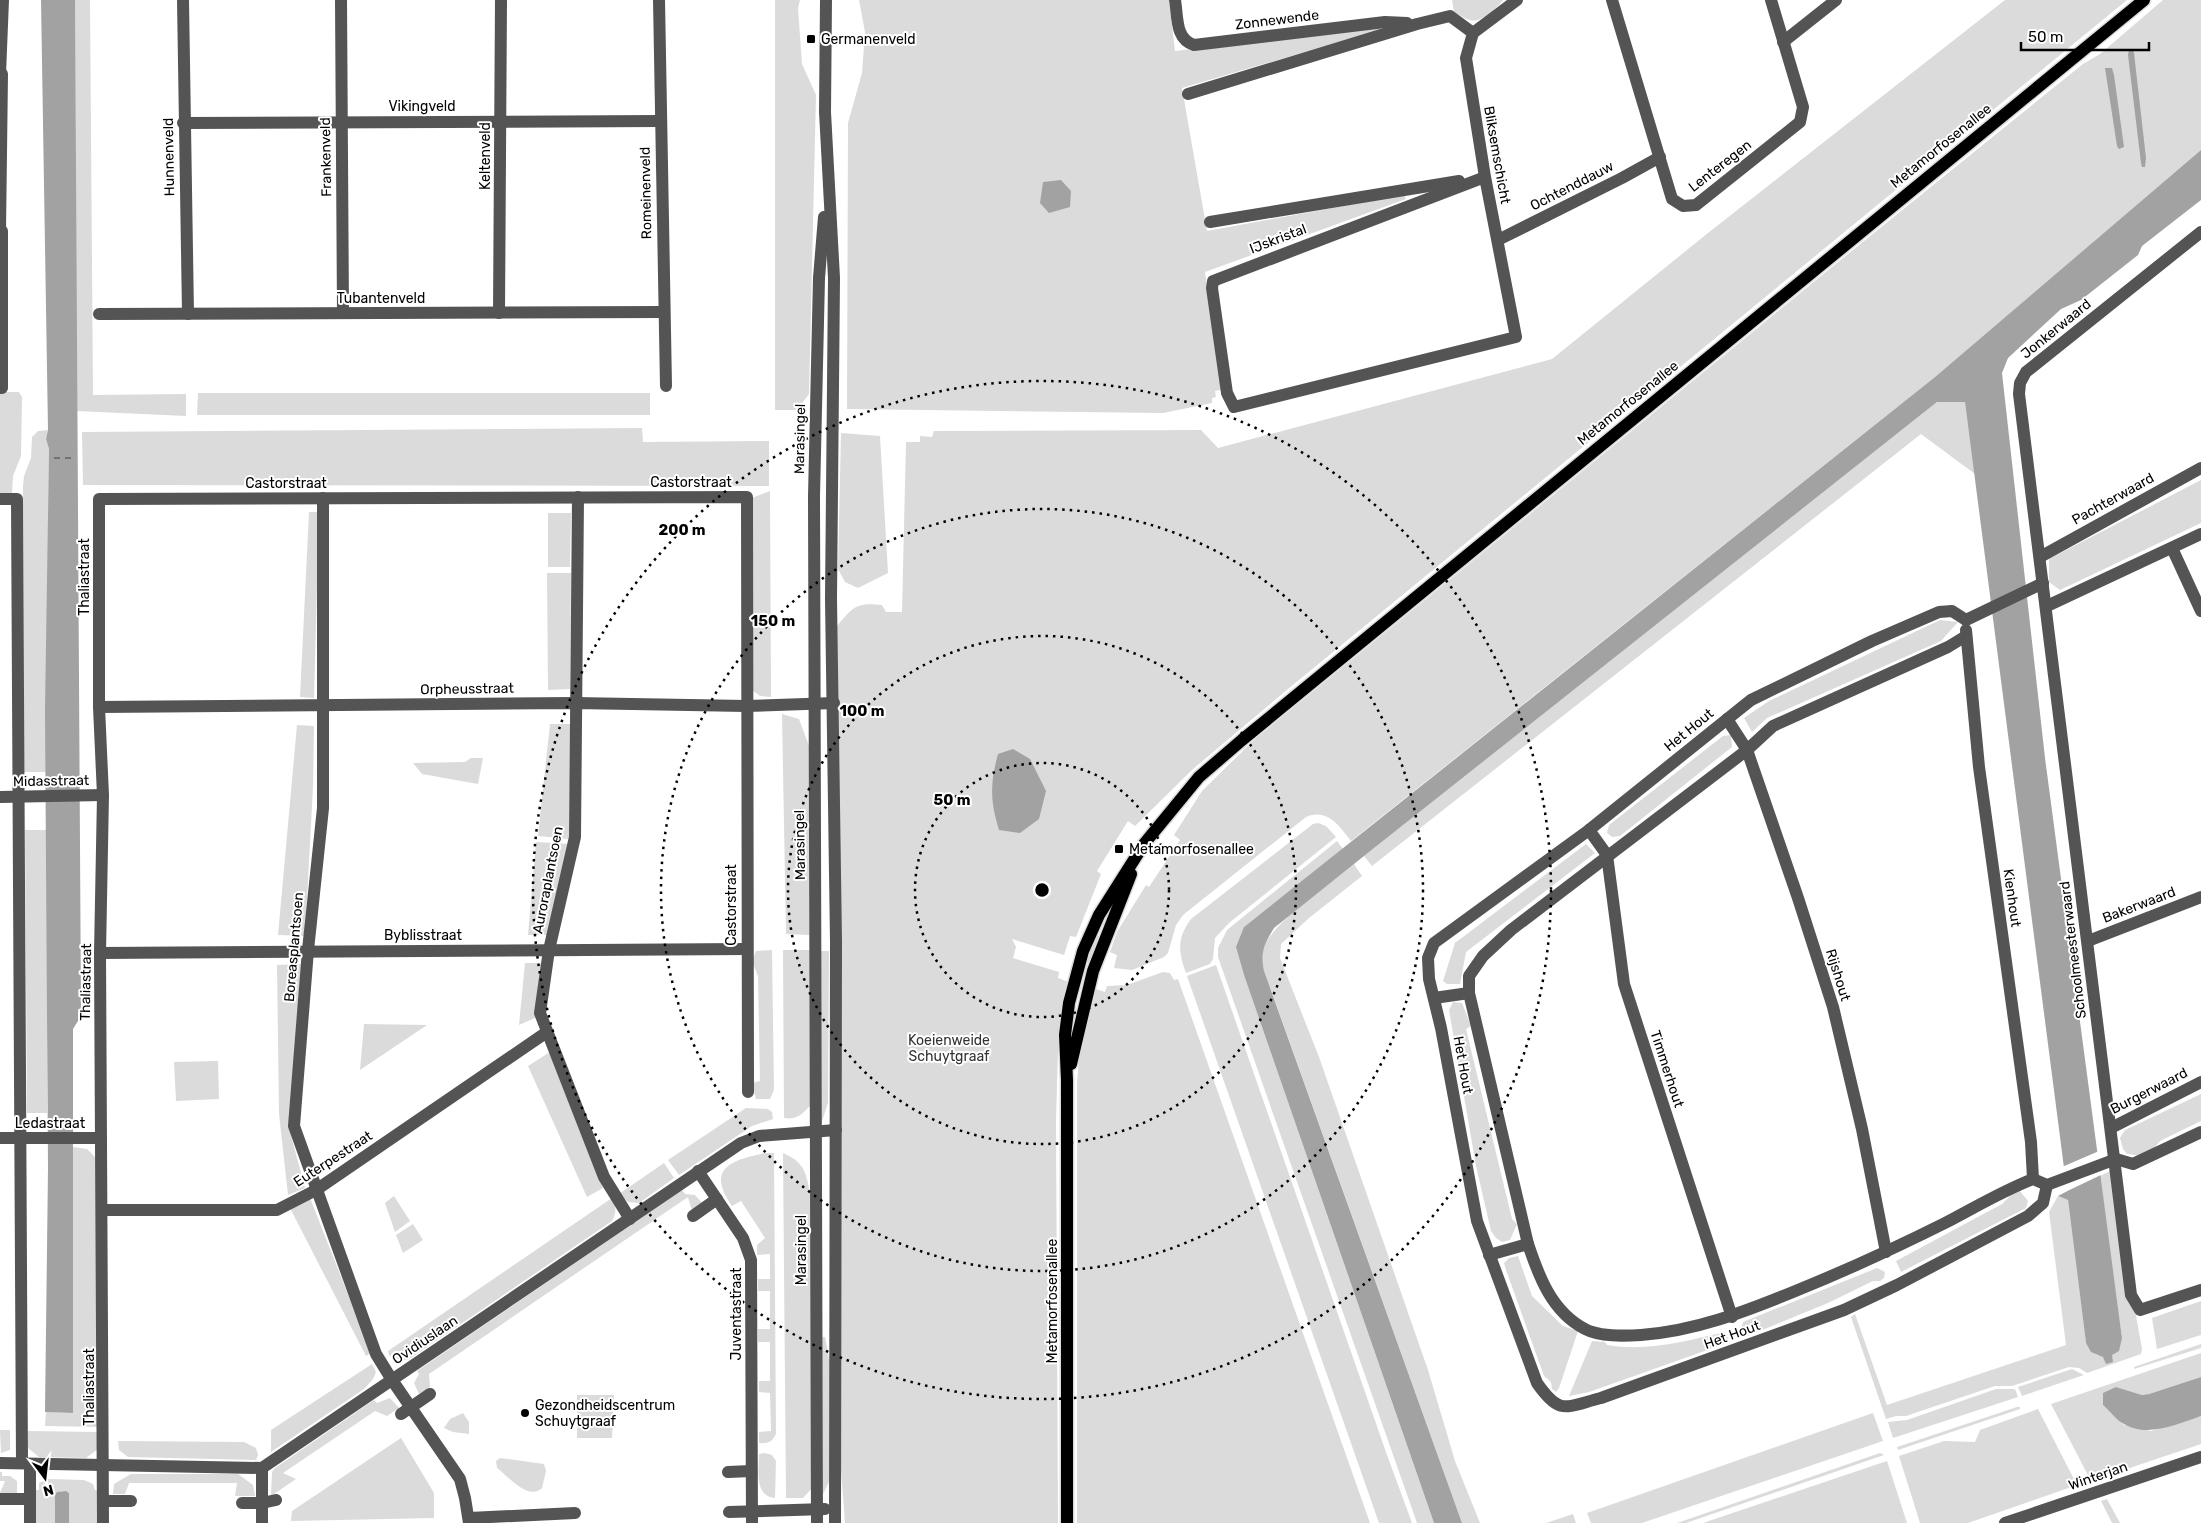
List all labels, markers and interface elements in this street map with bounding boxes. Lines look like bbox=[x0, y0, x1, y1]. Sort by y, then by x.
street label: Zonnewende bbox=[1234, 6, 1320, 34]
scale bar bbox=[2021, 20, 2148, 52]
text: 50 m bbox=[2028, 28, 2063, 46]
place label: Germanenveld bbox=[821, 31, 916, 48]
marker: Germanenveld bbox=[805, 33, 817, 45]
street label: Vikingveld bbox=[388, 98, 456, 115]
street label: Metamorfosenallee bbox=[1887, 100, 1995, 192]
street label: Bliksemschicht bbox=[1480, 105, 1514, 206]
street label: Frankenveld bbox=[317, 117, 335, 197]
street label: Hunnenveld bbox=[160, 118, 178, 196]
street label: Keltenveld bbox=[477, 122, 494, 190]
street label: Lenteregen bbox=[1685, 136, 1755, 196]
street label: Romeinenveld bbox=[637, 147, 655, 239]
street label: Ochtenddauw bbox=[1527, 158, 1617, 214]
street label: IJskristal bbox=[1247, 220, 1309, 258]
street label: Tubantenveld bbox=[337, 290, 425, 307]
street label: Jonkerwaard bbox=[2017, 296, 2095, 362]
street label: Metamorfosenallee bbox=[1574, 357, 1682, 449]
street label: Marasingel bbox=[791, 404, 809, 474]
street label: Pachterwaard bbox=[2069, 469, 2157, 529]
street label: Castorstraat bbox=[650, 474, 732, 491]
street label: Castorstraat bbox=[245, 475, 327, 492]
text: 200 m bbox=[658, 521, 706, 539]
street label: Thaliastraat bbox=[76, 538, 93, 616]
text: 150 m bbox=[751, 612, 795, 630]
street label: Orpheusstraat bbox=[420, 680, 515, 698]
text: 100 m bbox=[840, 702, 884, 720]
street label: Het Hout bbox=[1661, 705, 1718, 755]
street label: Midasstraat bbox=[13, 772, 90, 790]
text: 50 m bbox=[934, 791, 970, 809]
street label: Marasingel bbox=[791, 810, 809, 880]
street label: Auroraplantsoen bbox=[529, 825, 567, 935]
place label: Metamorfosenallee bbox=[1129, 841, 1254, 858]
marker: Metamorfosenallee bbox=[1113, 843, 1125, 855]
street label: Castorstraat bbox=[723, 864, 740, 946]
street label: Kienhout bbox=[2000, 868, 2025, 929]
street label: Schoolmeesterwaard bbox=[2056, 880, 2090, 1020]
centre of rings bbox=[1033, 881, 1051, 899]
street label: Bakerwaard bbox=[2100, 883, 2178, 927]
street label: Boreasplantsoen bbox=[281, 891, 307, 1003]
street label: Byblisstraat bbox=[384, 927, 463, 944]
street label: Thaliastraat bbox=[77, 943, 95, 1021]
street label: Rijshout bbox=[1822, 947, 1854, 1004]
street label: Timmerhout bbox=[1647, 1028, 1688, 1110]
park label: Koeienweide Schuytgraaf bbox=[908, 1032, 990, 1065]
street label: Het Hout bbox=[1450, 1035, 1477, 1096]
street label: Burgerwaard bbox=[2108, 1064, 2190, 1118]
street label: Ledastraat bbox=[15, 1115, 86, 1132]
street label: Euterpestraat bbox=[290, 1127, 376, 1191]
street label: Marasingel bbox=[793, 1215, 810, 1285]
street label: Metamorfosenallee bbox=[1044, 1238, 1061, 1363]
street label: Juventastraat bbox=[728, 1267, 745, 1360]
street label: Ovidiuslaan bbox=[389, 1312, 461, 1368]
street label: Het Hout bbox=[1702, 1317, 1763, 1353]
street label: Thaliastraat bbox=[81, 1348, 98, 1426]
place label: Gezondheidscentrum Schuytgraaf bbox=[535, 1397, 675, 1430]
marker: Gezondheidscentrum Schuytgraaf bbox=[519, 1407, 531, 1419]
north arrow bbox=[20, 1453, 70, 1503]
street label: Winterjan bbox=[2066, 1458, 2130, 1494]
text: N bbox=[41, 1481, 55, 1500]

